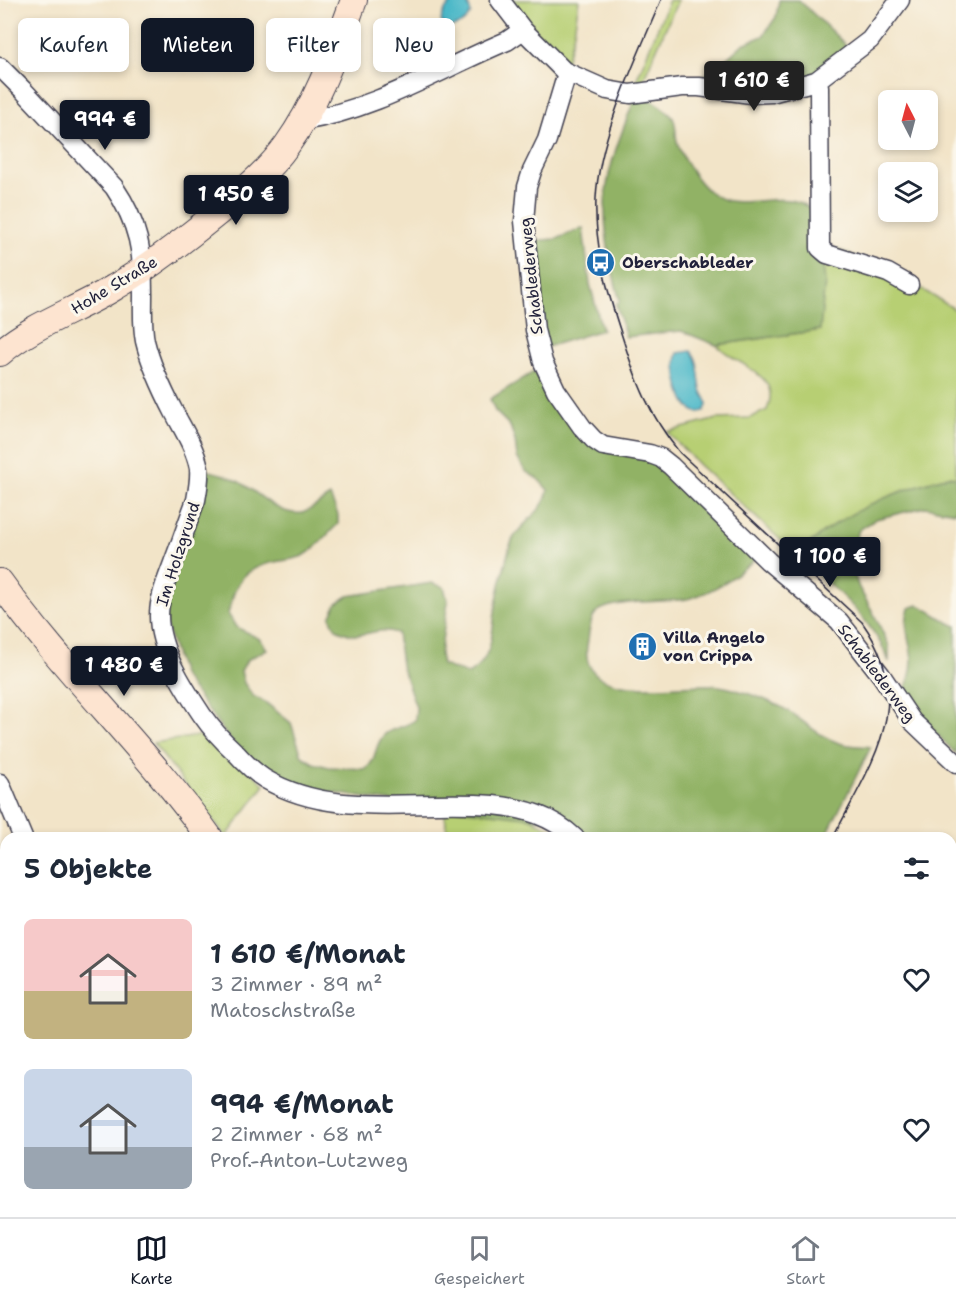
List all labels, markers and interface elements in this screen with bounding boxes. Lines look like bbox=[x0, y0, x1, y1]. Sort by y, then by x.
chip: Kaufen bbox=[18, 18, 129, 72]
chip: Mieten bbox=[141, 18, 254, 72]
chip: Filter bbox=[266, 18, 361, 72]
chip: Neu bbox=[373, 18, 455, 72]
pin: 1 610 € bbox=[699, 61, 809, 112]
text: 1 610 € bbox=[718, 67, 790, 93]
north arrow bbox=[878, 90, 938, 150]
map controls bbox=[878, 90, 938, 222]
pin: 994 € bbox=[63, 100, 147, 151]
text: 994 € bbox=[74, 106, 136, 132]
button: layers bbox=[878, 162, 938, 222]
pin: 1 450 € bbox=[181, 175, 291, 226]
text: 1 450 € bbox=[198, 181, 274, 207]
street label: Schablederweg bbox=[514, 216, 548, 336]
bus stop icon: Oberschableder bbox=[585, 246, 617, 278]
street label: Hohe Straße bbox=[67, 251, 161, 319]
place label: Oberschableder bbox=[622, 252, 754, 273]
street label: Im Holzgrund bbox=[151, 499, 205, 609]
pin: 1 100 € bbox=[775, 537, 885, 588]
text: 1 100 € bbox=[793, 543, 867, 569]
street label: Schablederweg bbox=[833, 620, 921, 726]
place label: Villa Angelo von Crippa bbox=[663, 627, 765, 666]
building icon: Villa Angelo von Crippa bbox=[626, 630, 658, 662]
pin: 1 480 € bbox=[69, 646, 179, 697]
text: 1 480 € bbox=[85, 652, 163, 678]
text: 5 Objekte bbox=[24, 851, 152, 886]
icon: filters bbox=[900, 852, 933, 885]
text: 1 610 €/Monat bbox=[210, 936, 406, 971]
icon: home bbox=[72, 943, 144, 1015]
icon: heart bbox=[900, 963, 933, 996]
text: 3 Zimmer · 89 m² bbox=[210, 971, 382, 997]
text: Matoschstraße bbox=[210, 997, 356, 1023]
text: 994 €/Monat bbox=[210, 1086, 394, 1121]
icon: home bbox=[72, 1093, 144, 1165]
icon: heart bbox=[900, 1113, 933, 1146]
text: 2 Zimmer · 68 m² bbox=[210, 1121, 383, 1147]
text: Prof.-Anton-Lutzweg bbox=[210, 1147, 408, 1173]
tab: Karte bbox=[131, 1232, 173, 1289]
tab: Gespeichert bbox=[434, 1232, 525, 1289]
tab: Start bbox=[786, 1232, 825, 1289]

